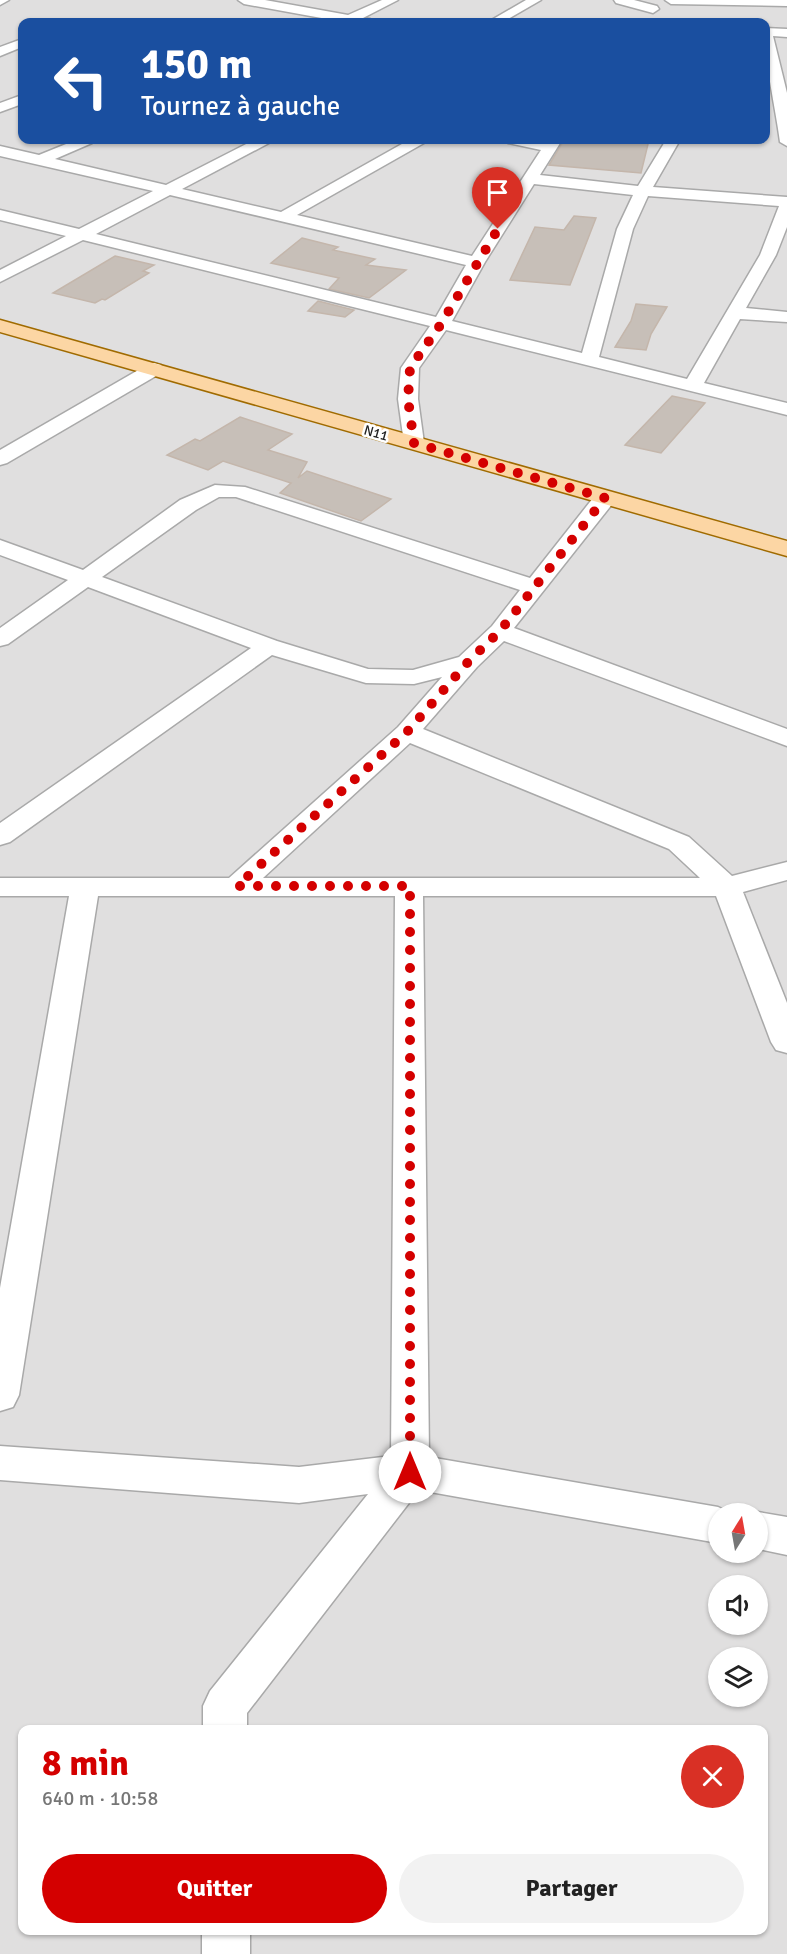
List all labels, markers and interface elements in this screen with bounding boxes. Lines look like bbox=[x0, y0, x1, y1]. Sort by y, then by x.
text: 150 m bbox=[141, 39, 252, 90]
icon: left bbox=[42, 42, 120, 120]
text: Tournez à gauche bbox=[141, 90, 340, 123]
pin bbox=[472, 167, 523, 229]
icon: arrive bbox=[481, 176, 514, 209]
street label: N11 bbox=[362, 421, 390, 445]
position arrow bbox=[378, 1440, 442, 1504]
north arrow bbox=[708, 1503, 768, 1563]
map controls bbox=[708, 1503, 768, 1707]
button: sound bbox=[708, 1575, 768, 1635]
button: layers bbox=[708, 1647, 768, 1707]
text: 8 min bbox=[42, 1741, 129, 1786]
button: close bbox=[681, 1745, 744, 1808]
text: 640 m · 10:58 bbox=[42, 1786, 158, 1811]
button: Quitter bbox=[42, 1854, 387, 1923]
button: Partager bbox=[399, 1854, 744, 1923]

